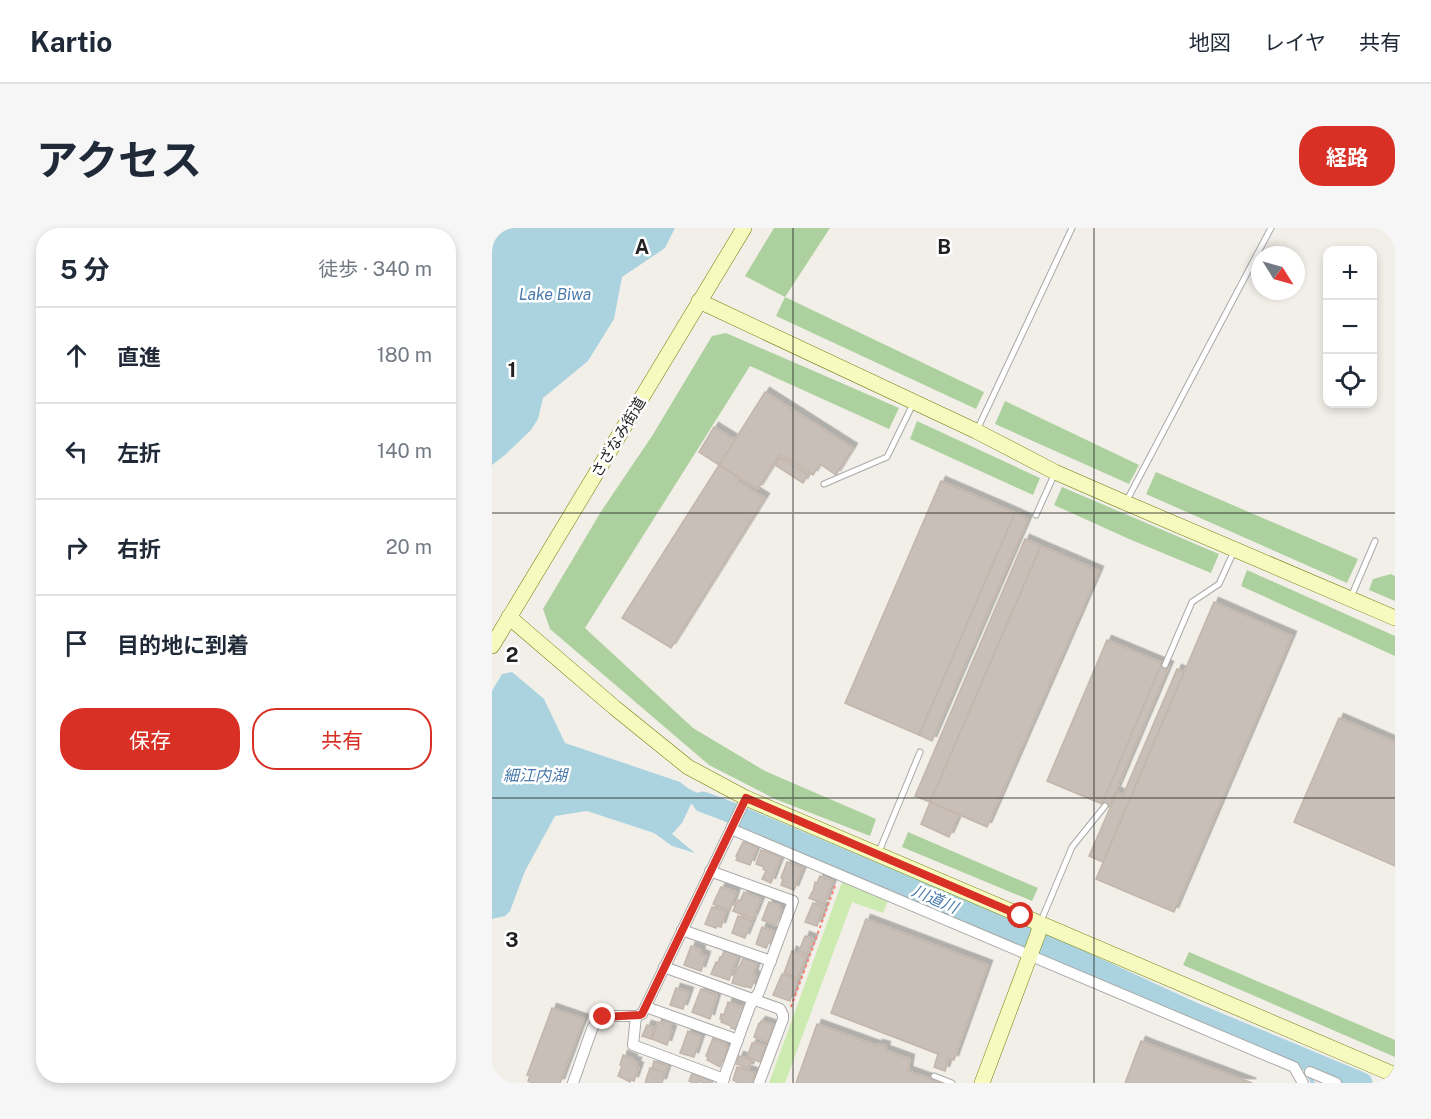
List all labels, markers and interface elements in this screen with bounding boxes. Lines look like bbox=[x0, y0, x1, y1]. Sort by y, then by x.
text: Kartio bbox=[30, 25, 112, 58]
text: 地図 bbox=[1189, 30, 1231, 55]
text: レイヤ bbox=[1264, 30, 1326, 55]
text: 共有 bbox=[1359, 30, 1401, 55]
button: 経路 bbox=[1299, 126, 1395, 186]
text: アクセス bbox=[36, 135, 202, 184]
text: A bbox=[635, 235, 649, 259]
text: B bbox=[937, 235, 951, 259]
north arrow bbox=[1251, 246, 1305, 300]
map controls bbox=[1323, 246, 1377, 408]
button: + bbox=[1323, 246, 1377, 300]
text: 5 分 bbox=[60, 254, 109, 285]
text: 徒歩 · 340 m bbox=[318, 257, 432, 281]
water label: Lake Biwa bbox=[519, 285, 591, 304]
button: − bbox=[1323, 300, 1377, 354]
icon: ahead bbox=[60, 339, 93, 372]
text: 180 m bbox=[377, 343, 432, 367]
text: 直進 bbox=[117, 344, 161, 370]
button: locate bbox=[1323, 354, 1377, 408]
text: 1 bbox=[508, 358, 516, 382]
street label: さざなみ街道 bbox=[588, 394, 648, 480]
icon: left bbox=[60, 435, 93, 468]
text: 140 m bbox=[377, 439, 432, 463]
text: 左折 bbox=[117, 440, 161, 466]
icon: right bbox=[60, 531, 93, 564]
text: 20 m bbox=[386, 535, 432, 559]
text: 右折 bbox=[117, 536, 161, 562]
icon: arrive bbox=[60, 627, 93, 660]
text: 目的地に到着 bbox=[117, 632, 249, 658]
text: 2 bbox=[506, 643, 518, 667]
button: 保存 bbox=[60, 708, 240, 770]
button: 共有 bbox=[252, 708, 432, 770]
water label: 細江内湖 bbox=[503, 766, 570, 785]
water label: 川道川 bbox=[909, 881, 963, 918]
route start bbox=[1007, 902, 1033, 928]
text: 3 bbox=[505, 928, 519, 952]
route end bbox=[589, 1003, 615, 1029]

